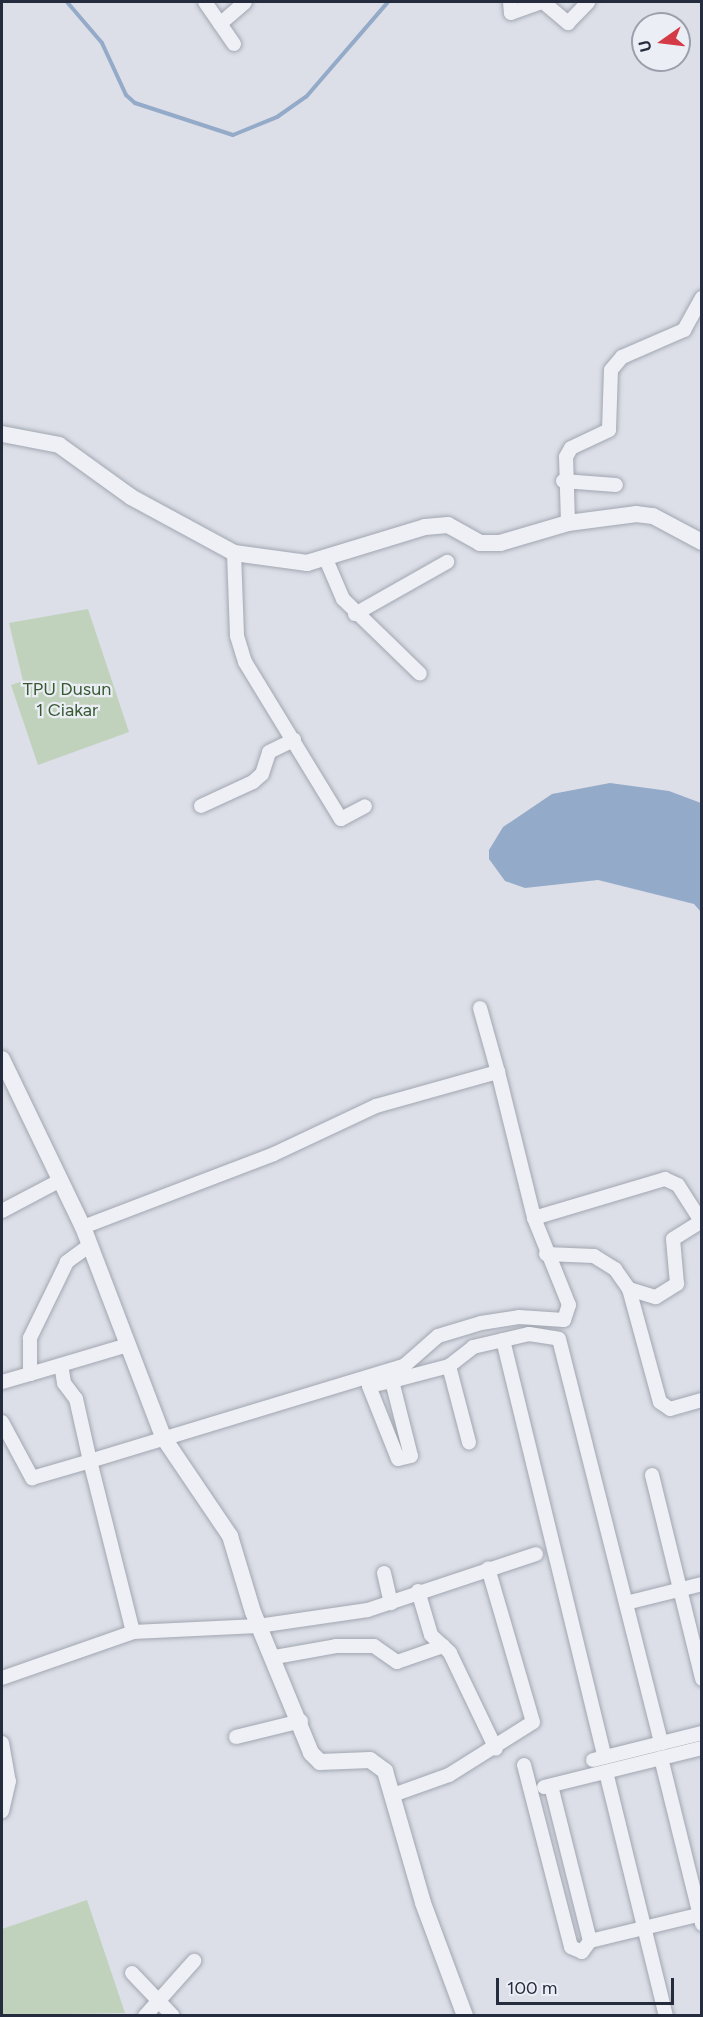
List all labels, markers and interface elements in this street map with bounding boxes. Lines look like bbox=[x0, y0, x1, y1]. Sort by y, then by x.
north arrow bbox=[631, 12, 691, 72]
text: U bbox=[634, 38, 656, 54]
park label: TPU Dusun 1 Ciakar bbox=[23, 679, 111, 722]
scale bar bbox=[499, 1966, 678, 2004]
text: 100 m bbox=[507, 1977, 557, 1999]

